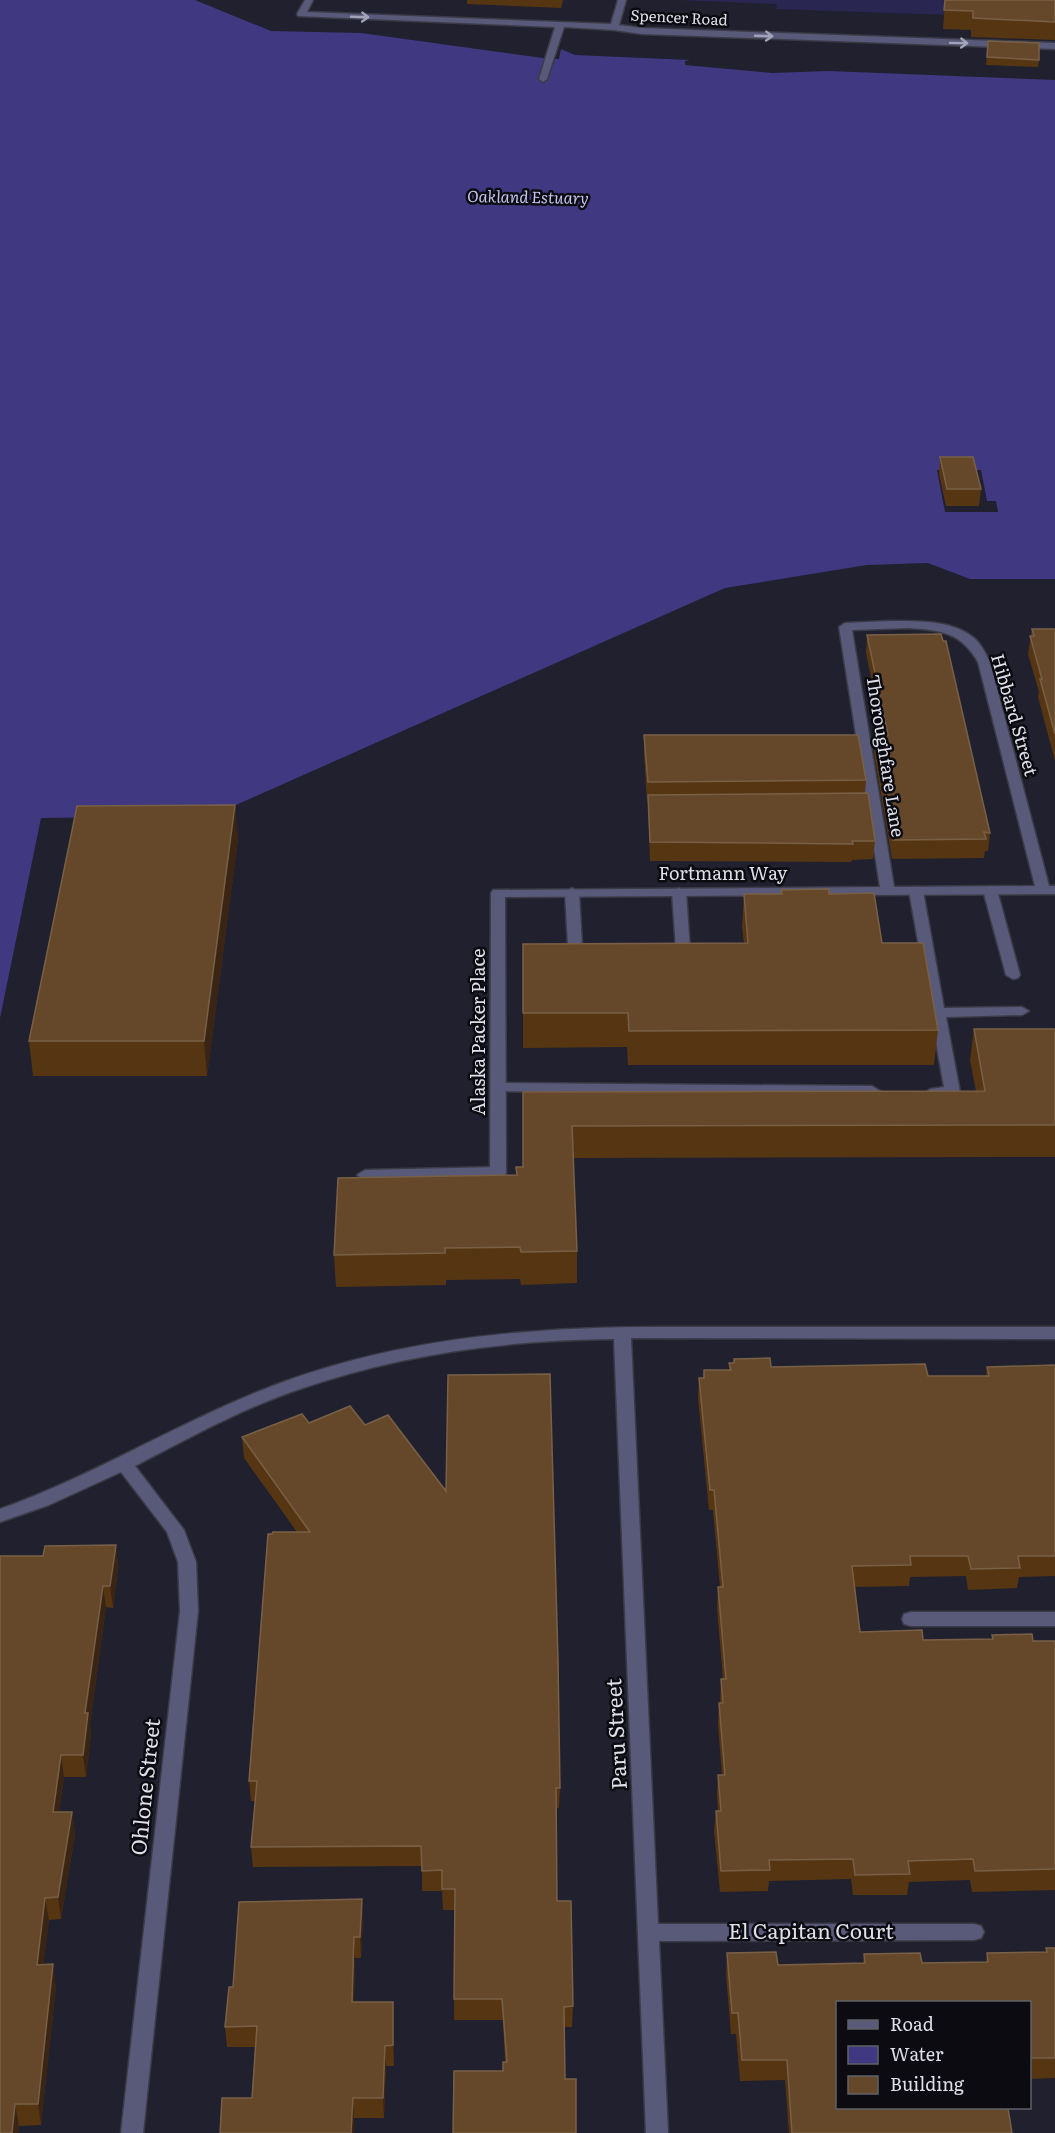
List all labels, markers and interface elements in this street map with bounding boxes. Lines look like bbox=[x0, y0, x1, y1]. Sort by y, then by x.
street label: Spencer Road bbox=[630, 2, 728, 31]
one-way arrow bbox=[349, 11, 369, 22]
one-way arrow bbox=[754, 30, 773, 41]
one-way arrow bbox=[948, 38, 968, 49]
water label: Oakland Estuary bbox=[467, 183, 589, 209]
street label: Hibbard Street bbox=[985, 650, 1046, 780]
street label: Thoroughfare Lane bbox=[860, 673, 913, 839]
street label: Fortmann Way bbox=[659, 859, 788, 886]
street label: Alaska Packer Place bbox=[464, 948, 491, 1116]
street label: Paru Street bbox=[596, 1677, 633, 1791]
street label: Ohlone Street bbox=[121, 1716, 166, 1857]
street label: El Capitan Court bbox=[728, 1914, 894, 1945]
legend bbox=[836, 2001, 1031, 2109]
text: Road bbox=[890, 2010, 934, 2037]
text: Water bbox=[890, 2040, 944, 2067]
text: Building bbox=[890, 2070, 965, 2097]

